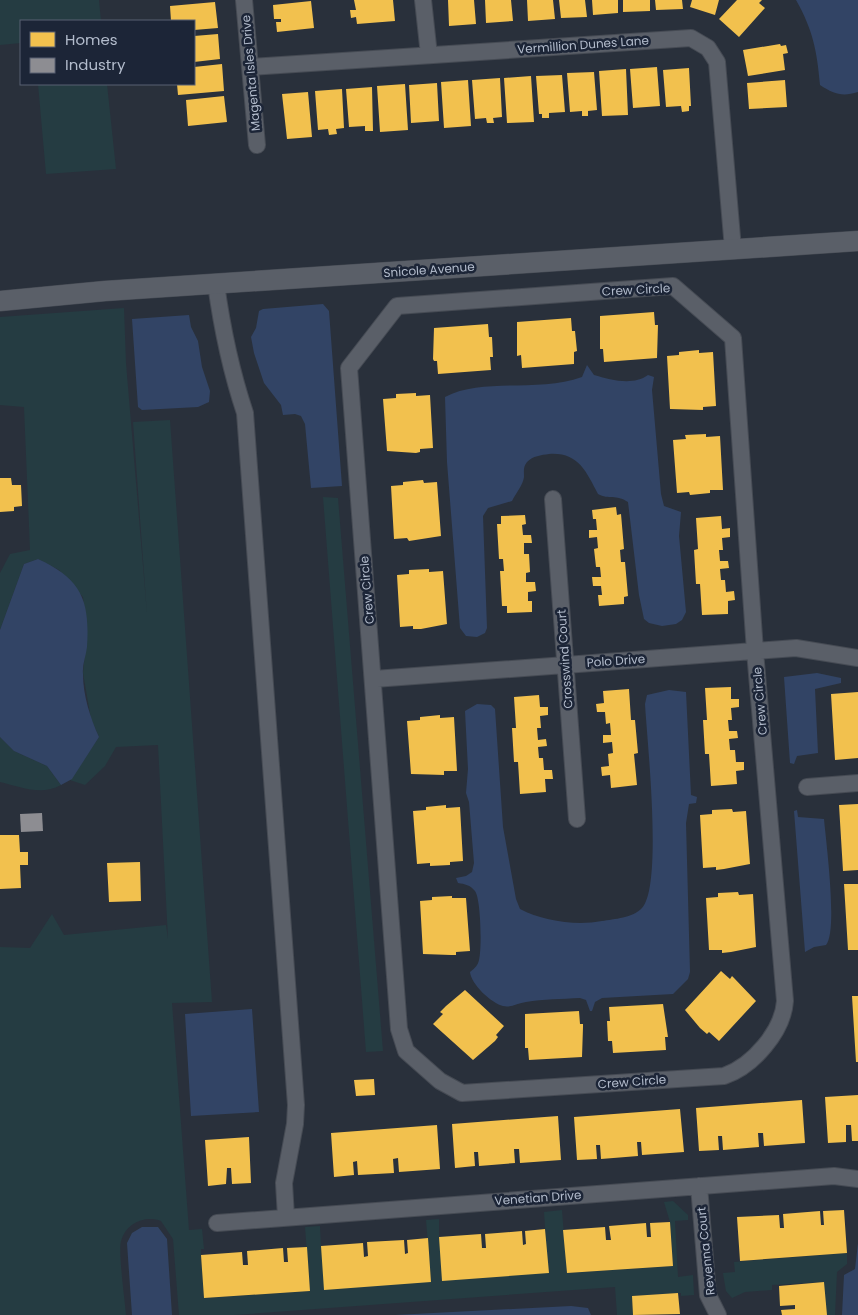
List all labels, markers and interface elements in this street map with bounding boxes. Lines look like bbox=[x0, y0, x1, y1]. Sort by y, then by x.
street label: Magenta Isles Drive bbox=[237, 14, 264, 132]
legend bbox=[20, 20, 195, 85]
text: Homes bbox=[65, 29, 118, 50]
street label: Vermillion Dunes Lane bbox=[517, 31, 649, 58]
text: Industry bbox=[65, 54, 126, 75]
street label: Snicole Avenue bbox=[383, 258, 475, 281]
street label: Crew Circle bbox=[601, 279, 671, 300]
street label: Crew Circle bbox=[355, 555, 378, 625]
street label: Crosswind Court bbox=[553, 609, 576, 709]
street label: Polo Drive bbox=[586, 650, 646, 671]
street label: Crew Circle bbox=[748, 666, 771, 736]
street label: Crew Circle bbox=[597, 1071, 667, 1092]
street label: Venetian Drive bbox=[494, 1186, 582, 1209]
street label: Revenna Court bbox=[692, 1206, 719, 1296]

